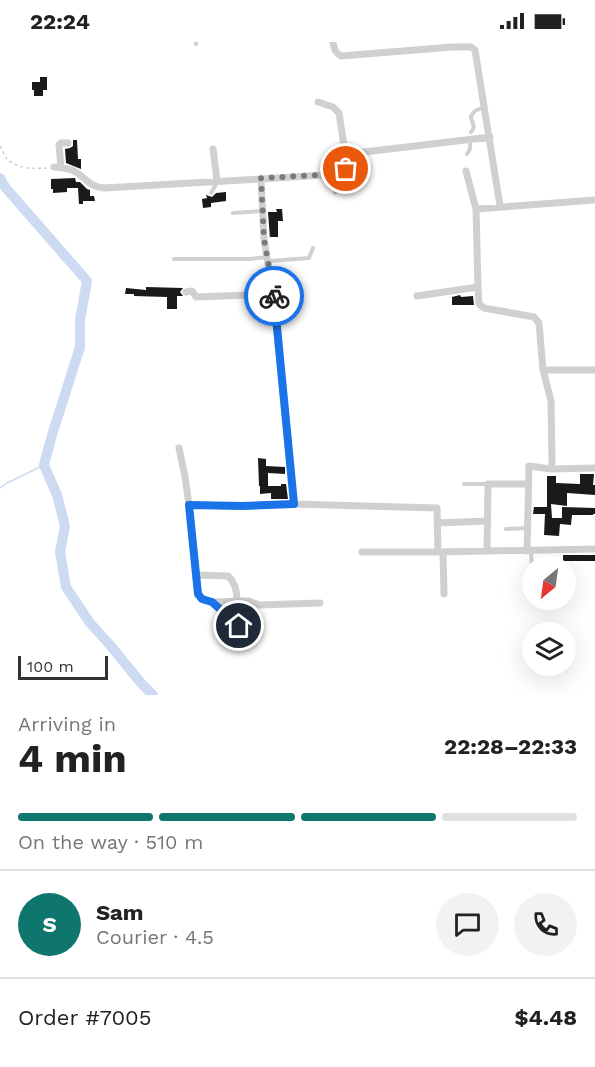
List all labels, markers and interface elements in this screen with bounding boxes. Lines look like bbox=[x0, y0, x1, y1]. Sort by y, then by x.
text: 22:24 bbox=[30, 9, 90, 34]
pin bbox=[320, 143, 371, 194]
icon: bag bbox=[329, 152, 362, 185]
courier bbox=[244, 266, 304, 326]
icon: bike bbox=[258, 280, 291, 313]
north arrow bbox=[522, 556, 576, 610]
map controls bbox=[522, 556, 576, 676]
pin bbox=[213, 600, 264, 651]
icon: home bbox=[222, 609, 255, 642]
button: layers bbox=[522, 622, 576, 676]
scale bar bbox=[18, 653, 108, 680]
text: 100 m bbox=[27, 657, 74, 676]
text: Arriving in bbox=[18, 712, 116, 736]
text: 22:28–22:33 bbox=[444, 734, 577, 759]
text: 4 min bbox=[18, 736, 127, 781]
text: On the way · 510 m bbox=[18, 830, 203, 854]
button: chat bbox=[436, 893, 499, 956]
button: phone bbox=[514, 893, 577, 956]
text: Sam bbox=[96, 900, 144, 925]
text: S bbox=[42, 912, 57, 937]
text: Courier · 4.5 bbox=[96, 925, 214, 949]
text: Order #7005 bbox=[18, 1005, 152, 1030]
text: $4.48 bbox=[514, 1005, 577, 1030]

